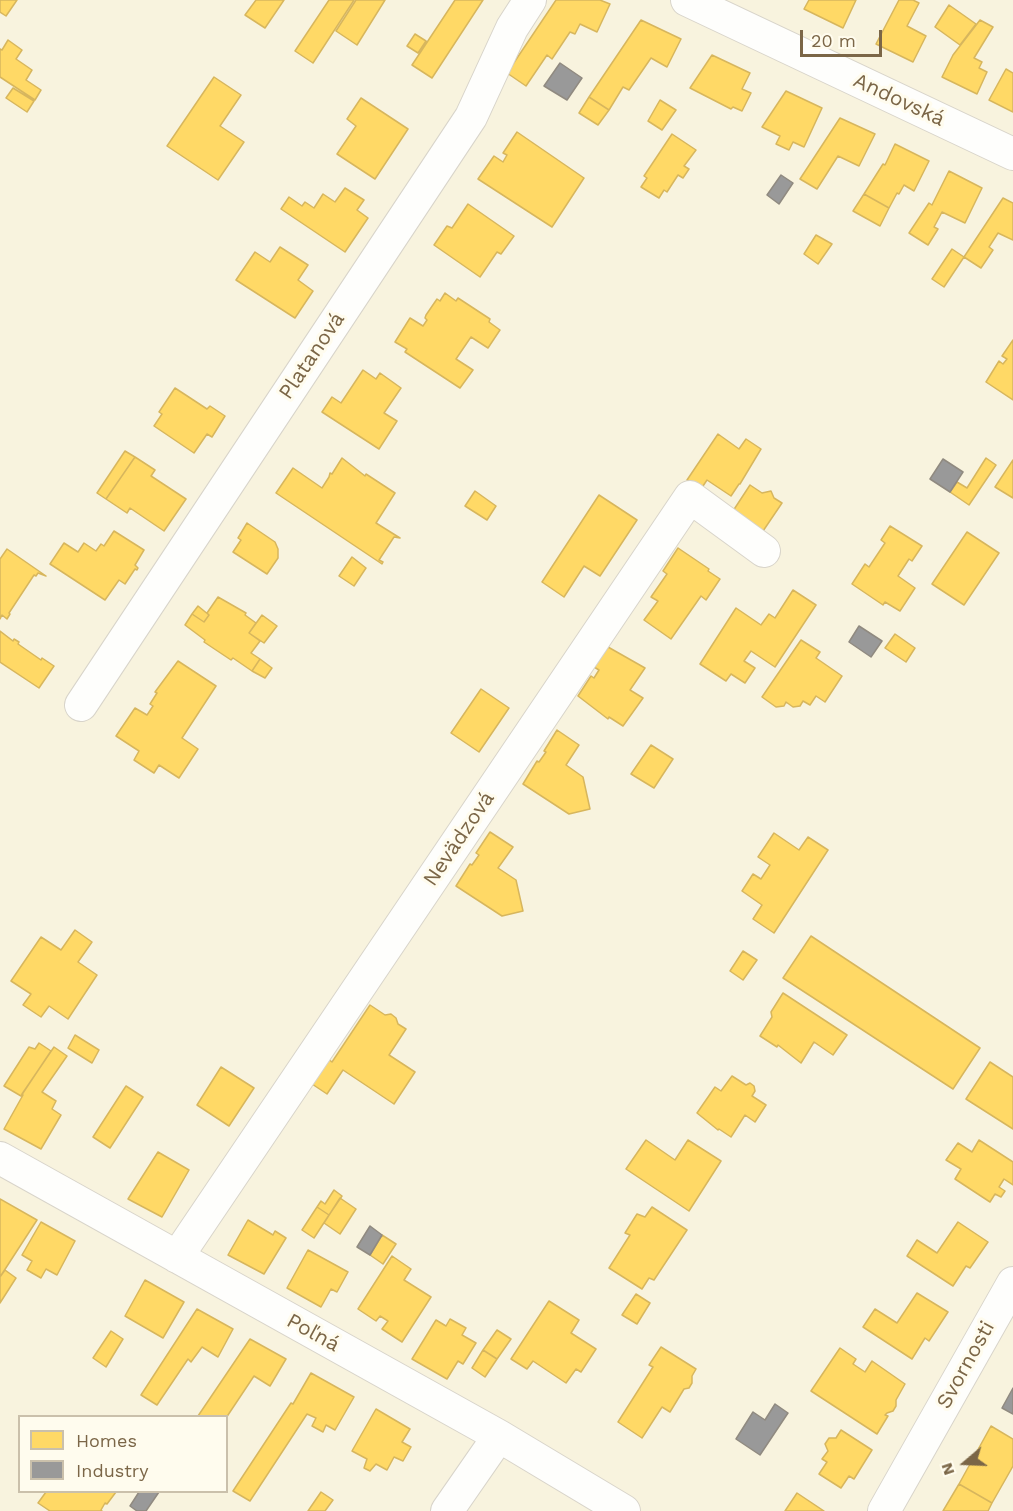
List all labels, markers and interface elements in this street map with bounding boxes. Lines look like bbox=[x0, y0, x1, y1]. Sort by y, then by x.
scale bar bbox=[803, 18, 886, 56]
text: 20 m bbox=[811, 30, 856, 51]
street label: Andovská bbox=[849, 68, 949, 132]
street label: Platanová bbox=[274, 308, 350, 404]
street label: Nevädzová bbox=[418, 787, 500, 891]
street label: Poľná bbox=[282, 1308, 344, 1358]
street label: Svornosti bbox=[932, 1317, 1000, 1413]
legend bbox=[18, 1415, 228, 1493]
text: Homes bbox=[76, 1430, 137, 1451]
north arrow bbox=[935, 1433, 995, 1493]
text: Industry bbox=[76, 1460, 148, 1481]
text: N bbox=[937, 1460, 958, 1478]

